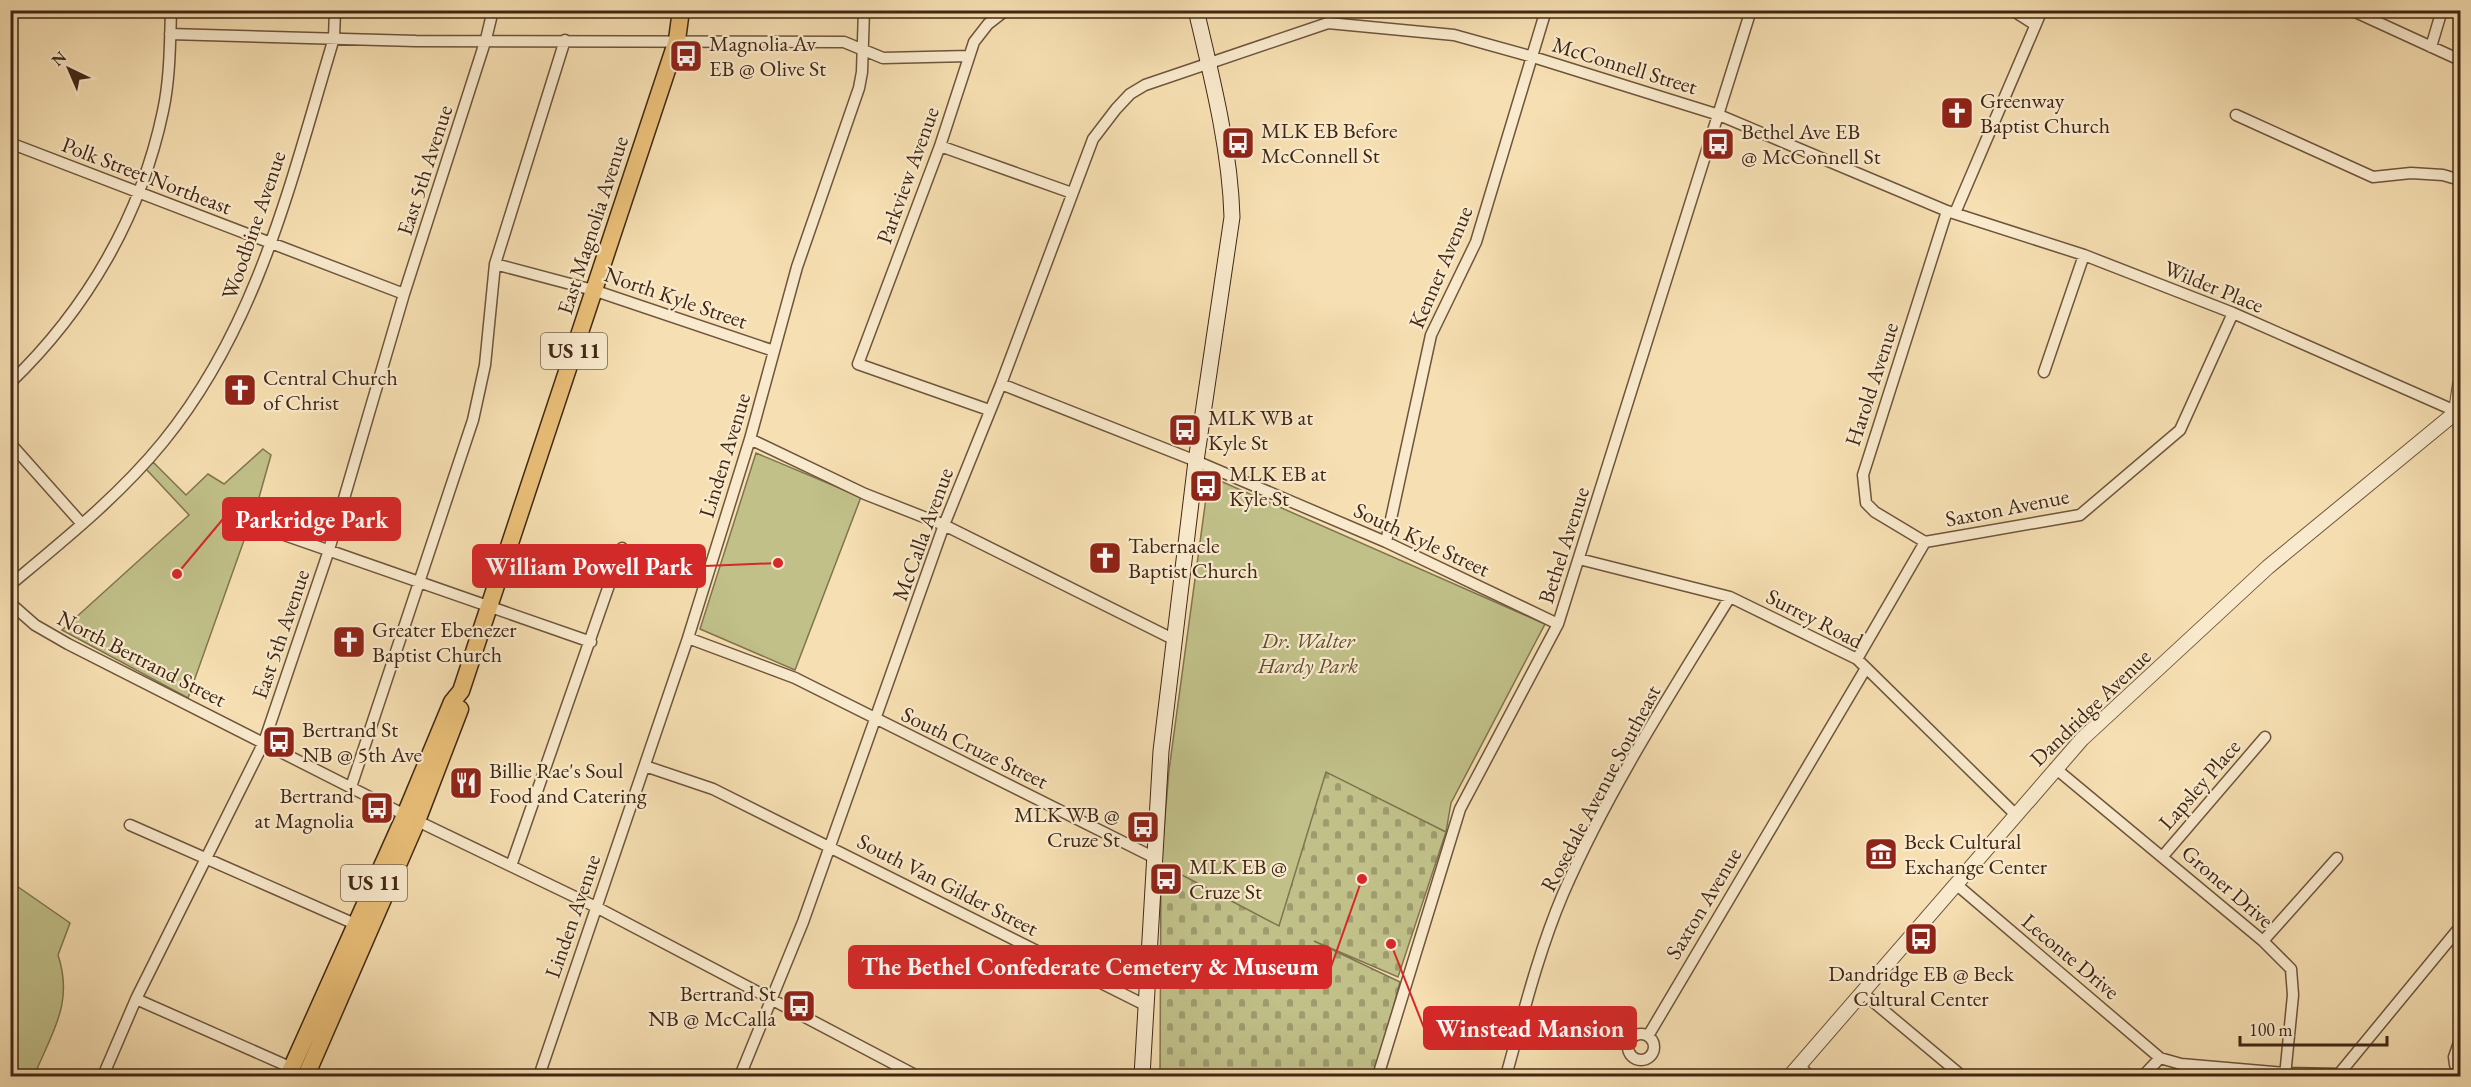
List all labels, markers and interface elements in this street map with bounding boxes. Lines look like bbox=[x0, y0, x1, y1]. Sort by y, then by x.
place label: Magnolia Av EB @ Olive St bbox=[709, 29, 826, 83]
street label: McConnell Street bbox=[1549, 30, 1701, 101]
bus stop icon: Magnolia Av EB @ Olive St bbox=[668, 38, 704, 74]
north arrow bbox=[39, 39, 99, 99]
text: N bbox=[47, 46, 71, 71]
place label: Greenway Baptist Church bbox=[1980, 86, 2110, 140]
church icon: Greenway Baptist Church bbox=[1939, 95, 1975, 131]
street label: East 5th Avenue bbox=[390, 101, 459, 239]
street label: Parkview Avenue bbox=[869, 102, 946, 248]
place label: MLK EB Before McConnell St bbox=[1261, 116, 1398, 170]
place label: Bethel Ave EB @ McConnell St bbox=[1741, 117, 1881, 171]
bus stop icon: MLK EB Before McConnell St bbox=[1220, 125, 1256, 161]
bus stop icon: Bethel Ave EB @ McConnell St bbox=[1700, 126, 1736, 162]
street label: Polk Street Northeast bbox=[58, 130, 236, 221]
street label: East Magnolia Avenue bbox=[550, 132, 635, 318]
street label: Woodbine Avenue bbox=[214, 147, 293, 303]
street label: Kenner Avenue bbox=[1402, 201, 1479, 333]
street label: Wilder Place bbox=[2160, 253, 2268, 320]
street label: North Kyle Street bbox=[600, 259, 751, 336]
street label: Harold Avenue bbox=[1838, 318, 1905, 450]
road number: US 11 bbox=[541, 333, 607, 369]
place label: Central Church of Christ bbox=[263, 363, 398, 417]
church icon: Central Church of Christ bbox=[222, 372, 258, 408]
street label: Linden Avenue bbox=[692, 389, 757, 521]
place label: MLK WB at Kyle St bbox=[1208, 403, 1313, 457]
bus stop icon: MLK WB at Kyle St bbox=[1167, 412, 1203, 448]
place label: MLK EB at Kyle St bbox=[1229, 459, 1327, 513]
street label: McCalla Avenue bbox=[885, 463, 960, 605]
bus stop icon: MLK EB at Kyle St bbox=[1188, 468, 1224, 504]
street label: Saxton Avenue bbox=[1943, 481, 2072, 534]
street label: Bethel Avenue bbox=[1531, 483, 1596, 607]
street label: South Kyle Street bbox=[1349, 495, 1494, 584]
callout: Parkridge Park bbox=[223, 498, 400, 540]
text: Parkridge Park bbox=[236, 504, 389, 536]
place label: Tabernacle Baptist Church bbox=[1128, 531, 1258, 585]
church icon: Tabernacle Baptist Church bbox=[1087, 540, 1123, 576]
callout: William Powell Park bbox=[473, 545, 705, 587]
text: William Powell Park bbox=[485, 551, 694, 582]
street label: East 5th Avenue bbox=[245, 565, 316, 703]
street label: Surrey Road bbox=[1761, 582, 1869, 656]
street label: North Bertrand Street bbox=[52, 603, 231, 714]
place label: Greater Ebenezer Baptist Church bbox=[372, 615, 517, 669]
church icon: Greater Ebenezer Baptist Church bbox=[331, 624, 367, 660]
park label: Dr. Walter Hardy Park bbox=[1257, 626, 1358, 680]
street label: Dandridge Avenue bbox=[2024, 642, 2157, 773]
street label: Rosedale Avenue Southeast bbox=[1534, 680, 1667, 897]
street label: South Cruze Street bbox=[897, 699, 1053, 795]
place label: Bertrand St NB @ 5th Ave bbox=[302, 715, 423, 769]
bus stop icon: Bertrand St NB @ 5th Ave bbox=[261, 724, 297, 760]
street label: Lapsley Place bbox=[2152, 732, 2247, 836]
place label: Billie Rae's Soul Food and Catering bbox=[489, 756, 647, 810]
restaurant icon: Billie Rae's Soul Food and Catering bbox=[448, 765, 484, 801]
place label: Bertrand at Magnolia bbox=[255, 781, 355, 835]
bus stop icon: Bertrand at Magnolia bbox=[359, 790, 395, 826]
place label: MLK WB @ Cruze St bbox=[1014, 800, 1120, 854]
bus stop icon: MLK WB @ Cruze St bbox=[1125, 809, 1161, 845]
street label: South Van Gilder Street bbox=[852, 826, 1043, 943]
place label: Beck Cultural Exchange Center bbox=[1904, 827, 2048, 881]
museum icon: Beck Cultural Exchange Center bbox=[1863, 836, 1899, 872]
street label: Groner Drive bbox=[2175, 838, 2280, 935]
street label: Saxton Avenue bbox=[1659, 842, 1748, 964]
street label: Linden Avenue bbox=[538, 850, 607, 982]
place label: MLK EB @ Cruze St bbox=[1189, 852, 1287, 906]
bus stop icon: MLK EB @ Cruze St bbox=[1148, 861, 1184, 897]
road number: US 11 bbox=[341, 865, 407, 901]
street label: Leconte Drive bbox=[2016, 907, 2126, 1006]
bus stop icon: Dandridge EB @ Beck Cultural Center bbox=[1903, 921, 1939, 957]
callout: The Bethel Confederate Cemetery & Museum bbox=[849, 946, 1331, 988]
text: The Bethel Confederate Cemetery & Museum bbox=[861, 951, 1319, 983]
place label: Dandridge EB @ Beck Cultural Center bbox=[1828, 959, 2015, 1013]
place label: Bertrand St NB @ McCalla bbox=[648, 979, 776, 1033]
bus stop icon: Bertrand St NB @ McCalla bbox=[781, 988, 817, 1024]
callout: Winstead Mansion bbox=[1424, 1007, 1636, 1049]
scale bar bbox=[2240, 1009, 2387, 1047]
text: Winstead Mansion bbox=[1436, 1013, 1625, 1044]
text: 100 m bbox=[2249, 1018, 2293, 1041]

